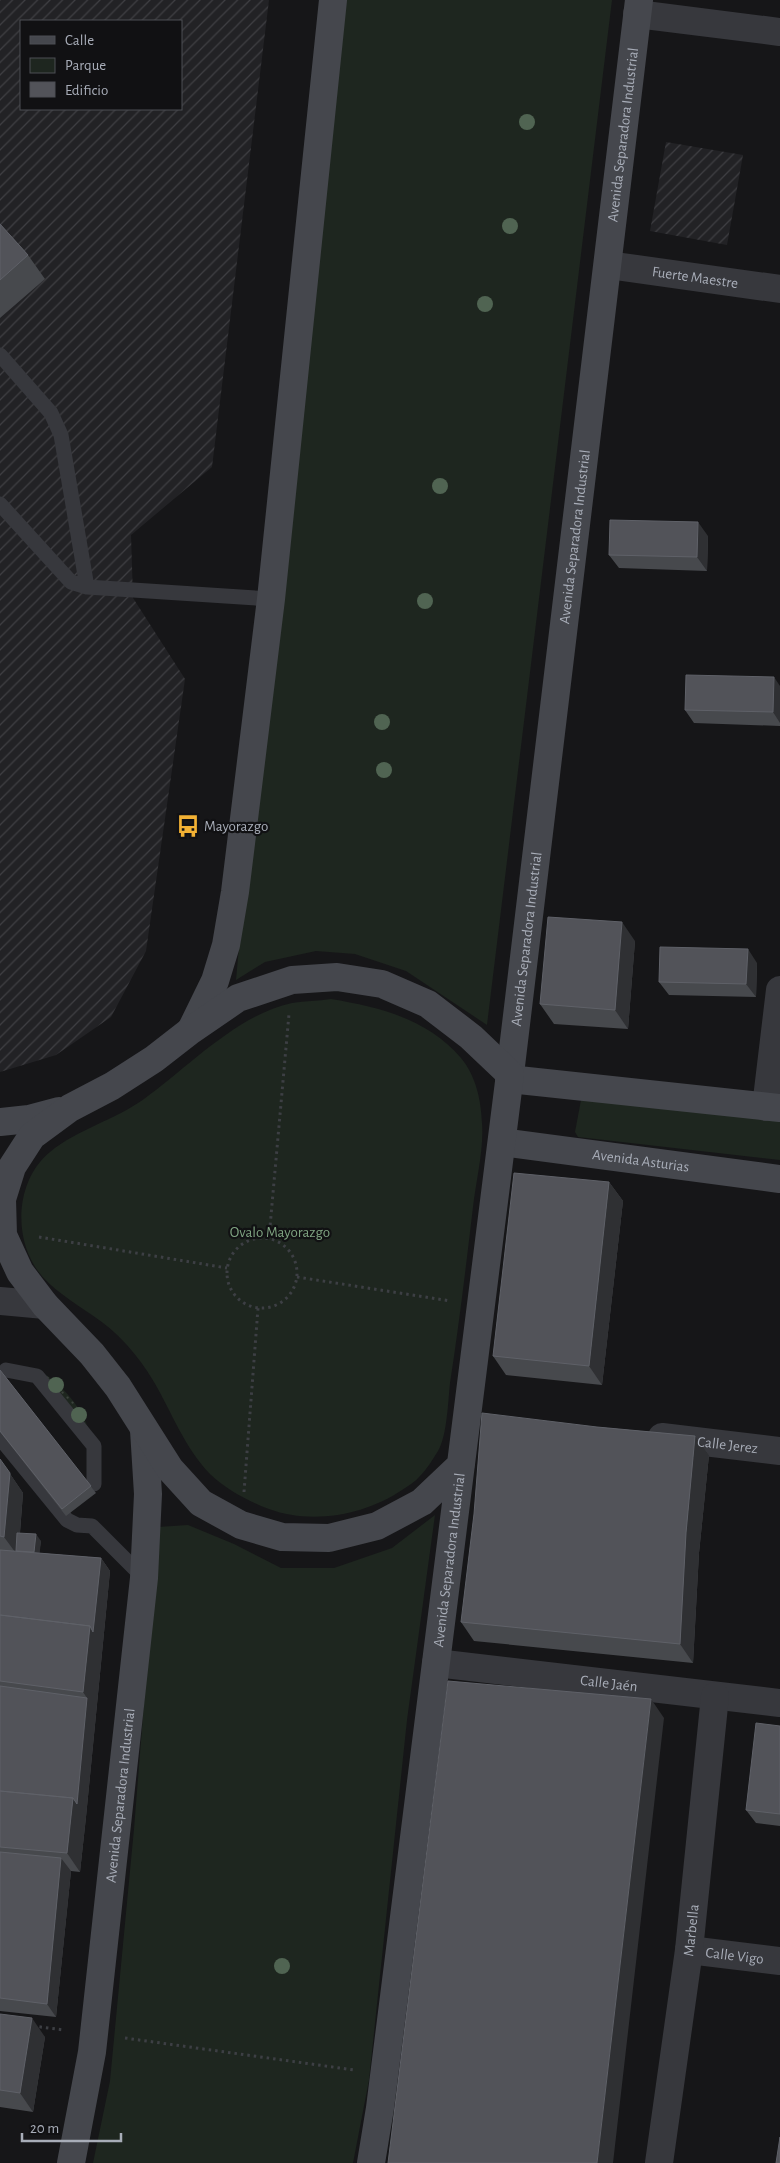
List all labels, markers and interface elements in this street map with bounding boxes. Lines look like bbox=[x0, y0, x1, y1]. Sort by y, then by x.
legend bbox=[20, 20, 182, 110]
text: Calle bbox=[65, 33, 94, 48]
street label: Avenida Separadora Industrial bbox=[605, 47, 641, 223]
text: Parque bbox=[65, 58, 106, 73]
text: Edificio bbox=[65, 83, 108, 98]
street label: Fuerte Maestre bbox=[651, 264, 739, 291]
street label: Avenida Separadora Industrial bbox=[557, 449, 592, 625]
bus stop icon: Mayorazgo bbox=[175, 813, 201, 839]
place label: Mayorazgo bbox=[204, 819, 268, 834]
street label: Avenida Separadora Industrial bbox=[508, 851, 544, 1027]
street label: Avenida Asturias bbox=[591, 1147, 690, 1174]
park label: Ovalo Mayorazgo bbox=[230, 1225, 330, 1240]
street label: Calle Jerez bbox=[696, 1434, 759, 1456]
street label: Avenida Separadora Industrial bbox=[431, 1472, 467, 1648]
street label: Calle Jaén bbox=[579, 1672, 638, 1694]
street label: Avenida Separadora Industrial bbox=[103, 1707, 137, 1884]
street label: Marbella bbox=[681, 1903, 701, 1957]
street label: Calle Vigo bbox=[705, 1945, 765, 1966]
scale bar bbox=[22, 2110, 121, 2142]
text: 20 m bbox=[30, 2121, 59, 2136]

